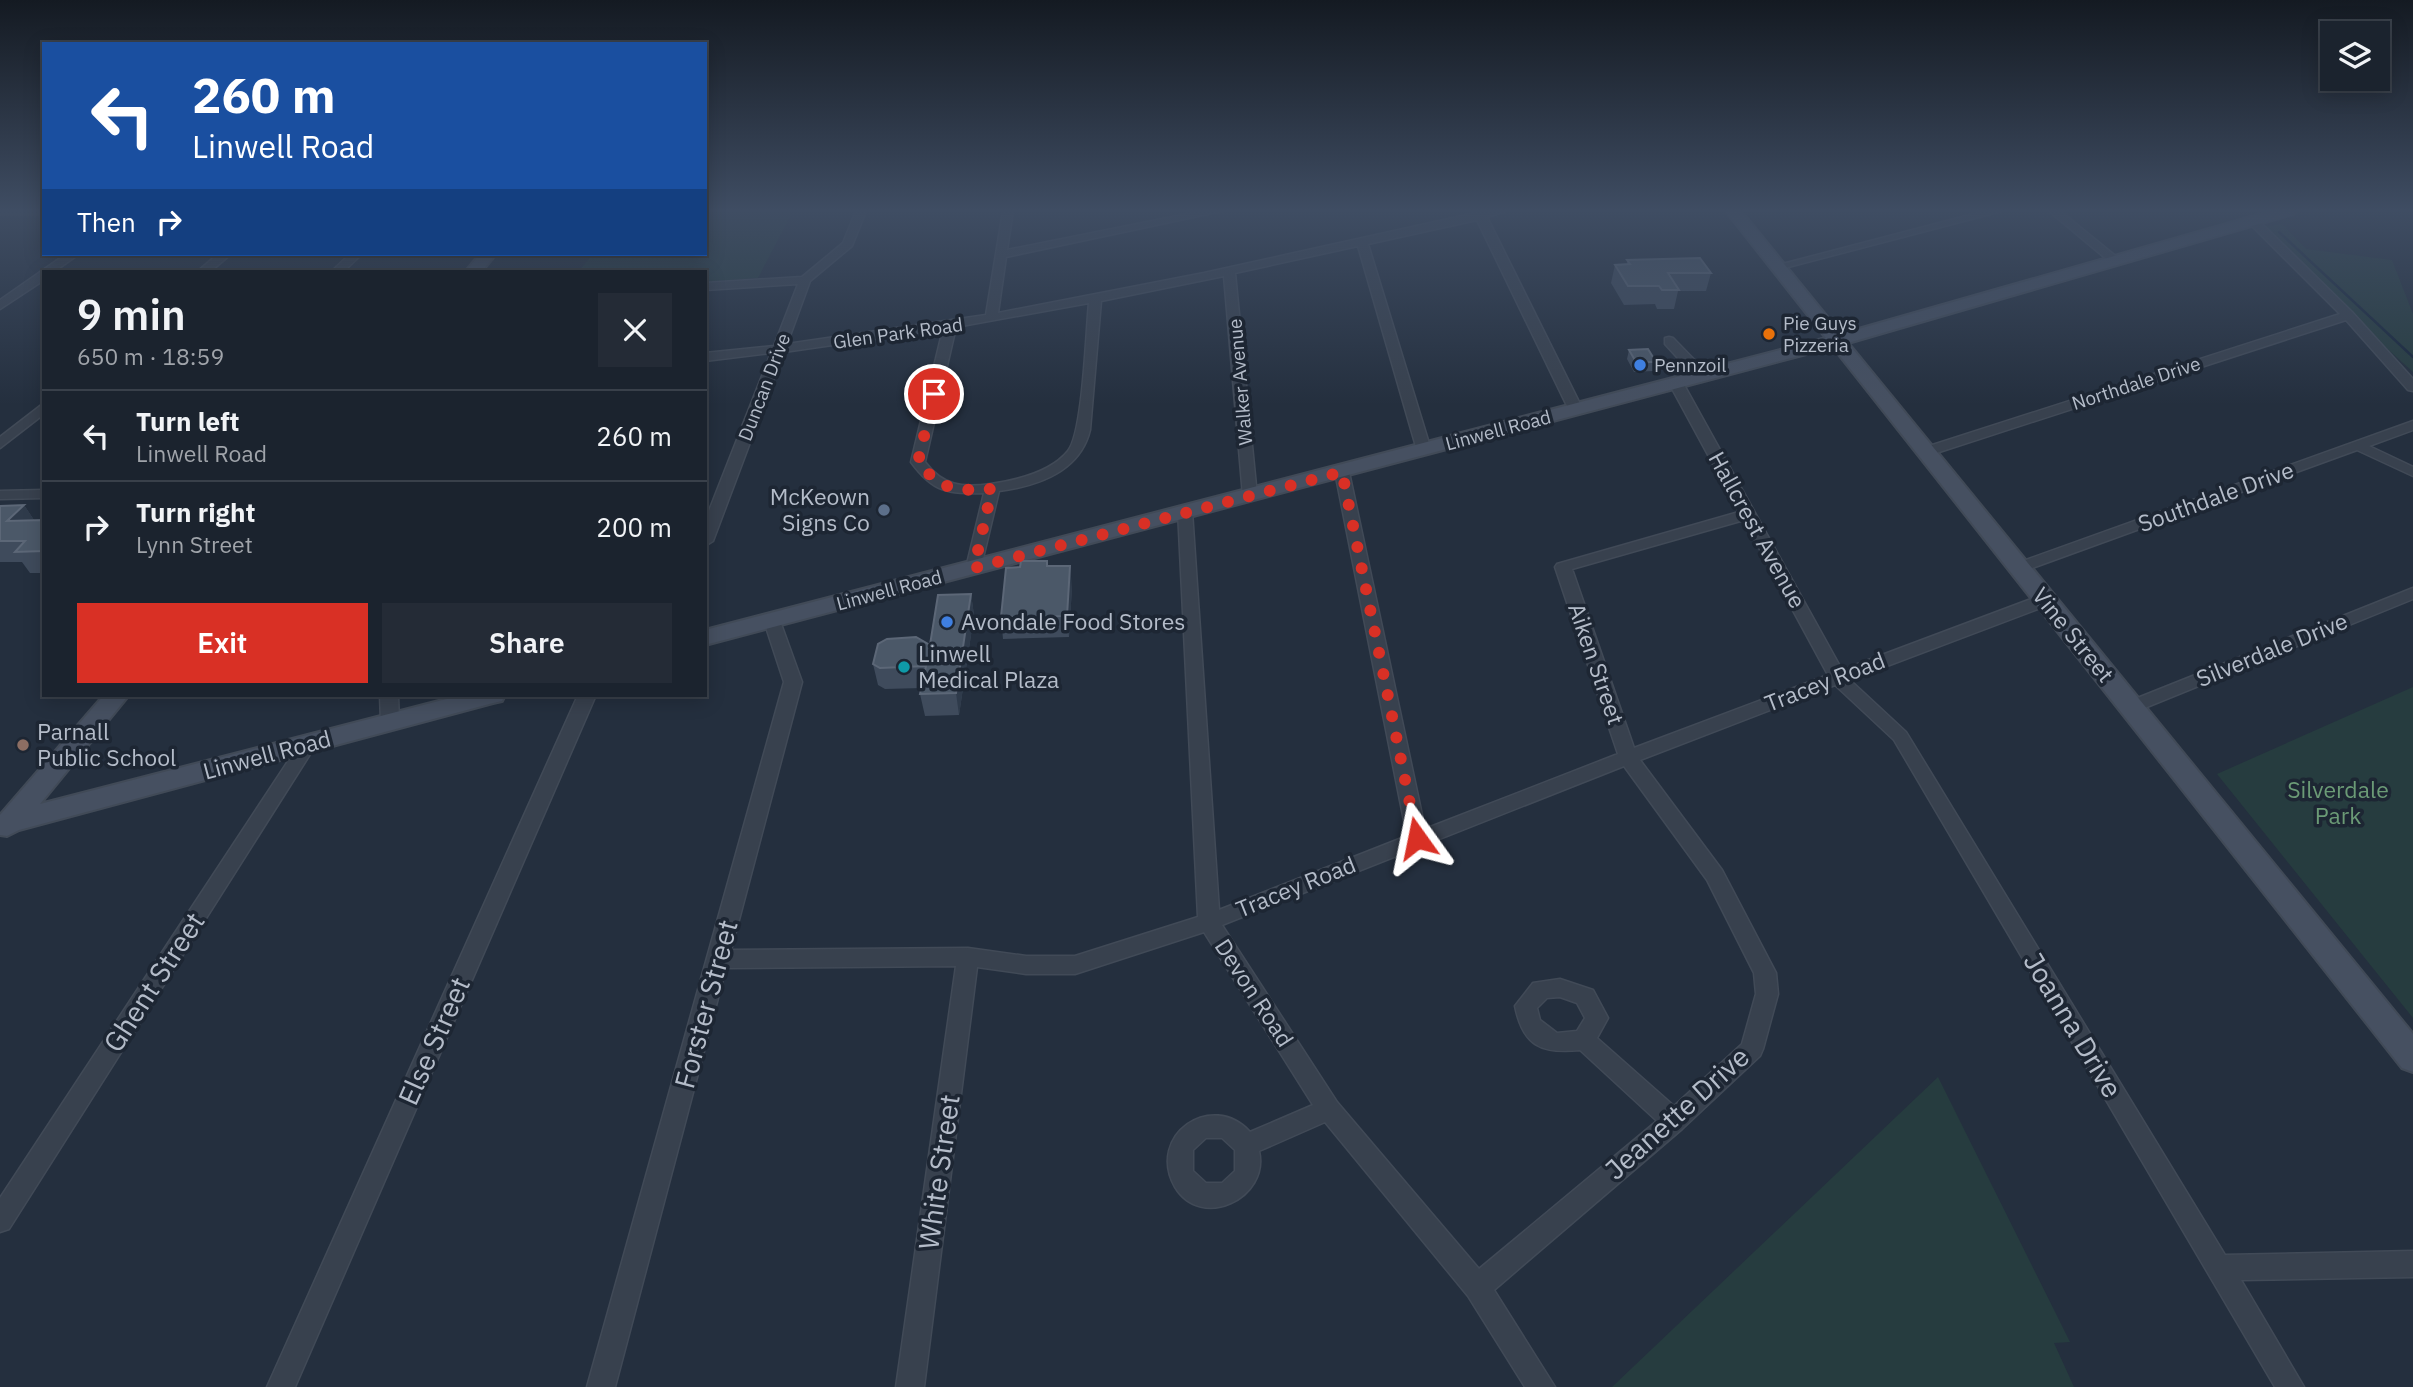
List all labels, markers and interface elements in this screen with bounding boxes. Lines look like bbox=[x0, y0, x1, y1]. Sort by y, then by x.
map controls bbox=[2320, 21, 2390, 91]
button: layers bbox=[2320, 21, 2390, 91]
text: 260 m bbox=[192, 63, 336, 126]
icon: left bbox=[77, 70, 168, 161]
text: Linwell Road bbox=[192, 125, 374, 167]
icon: right bbox=[150, 203, 188, 241]
text: Then bbox=[77, 205, 136, 239]
text: 9 min bbox=[77, 287, 186, 342]
button: close bbox=[598, 293, 672, 367]
place label: Pie Guys Pizzeria bbox=[1783, 311, 1857, 357]
street label: Glen Park Road bbox=[832, 312, 964, 354]
street label: Walker Avenue bbox=[1223, 318, 1257, 446]
marker: Pie Guys Pizzeria bbox=[1761, 326, 1777, 342]
street label: Duncan Drive bbox=[732, 330, 796, 444]
text: 650 m · 18:59 bbox=[77, 341, 224, 371]
street label: Northdale Drive bbox=[2069, 351, 2203, 415]
place label: Pennzoil bbox=[1654, 353, 1726, 377]
marker: Pennzoil bbox=[1632, 357, 1648, 373]
pin bbox=[904, 364, 964, 424]
icon: arrive bbox=[915, 375, 953, 413]
text: Turn left bbox=[136, 404, 239, 438]
street label: Linwell Road bbox=[1443, 404, 1553, 456]
icon: left bbox=[77, 417, 115, 455]
text: 260 m bbox=[596, 419, 672, 453]
text: Linwell Road bbox=[136, 438, 267, 468]
street label: Hallcrest Avenue bbox=[1702, 446, 1813, 613]
street label: Southdale Drive bbox=[2134, 454, 2298, 538]
place label: McKeown Signs Co bbox=[770, 481, 870, 537]
text: Turn right bbox=[136, 495, 255, 529]
marker: McKeown Signs Co bbox=[876, 502, 892, 518]
icon: right bbox=[77, 508, 115, 546]
text: 200 m bbox=[596, 510, 672, 544]
text: Lynn Street bbox=[136, 529, 253, 559]
street label: Linwell Road bbox=[834, 564, 944, 616]
street label: Vine Street bbox=[2026, 581, 2121, 688]
street label: Aiken Street bbox=[1562, 599, 1632, 728]
button: Exit bbox=[77, 603, 368, 683]
button: Share bbox=[382, 603, 672, 683]
street label: Silverdale Drive bbox=[2192, 605, 2352, 693]
place label: Avondale Food Stores bbox=[961, 606, 1185, 636]
marker: Avondale Food Stores bbox=[939, 614, 955, 630]
place label: Linwell Medical Plaza bbox=[918, 638, 1059, 694]
street label: Tracey Road bbox=[1760, 644, 1889, 718]
marker: Linwell Medical Plaza bbox=[896, 659, 912, 675]
place label: Parnall Public School bbox=[37, 716, 176, 772]
street label: Linwell Road bbox=[200, 723, 334, 785]
marker: Parnall Public School bbox=[15, 737, 31, 753]
park label: Silverdale Park bbox=[2287, 774, 2389, 830]
position arrow bbox=[1380, 801, 1454, 875]
street label: Tracey Road bbox=[1231, 848, 1360, 924]
street label: Ghent Street bbox=[95, 905, 213, 1059]
street label: Forster Street bbox=[665, 915, 746, 1092]
street label: Devon Road bbox=[1209, 933, 1301, 1052]
street label: Joanna Drive bbox=[2016, 945, 2131, 1104]
street label: Else Street bbox=[389, 971, 478, 1111]
street label: Jeanette Drive bbox=[1597, 1038, 1757, 1187]
street label: White Street bbox=[909, 1092, 968, 1252]

